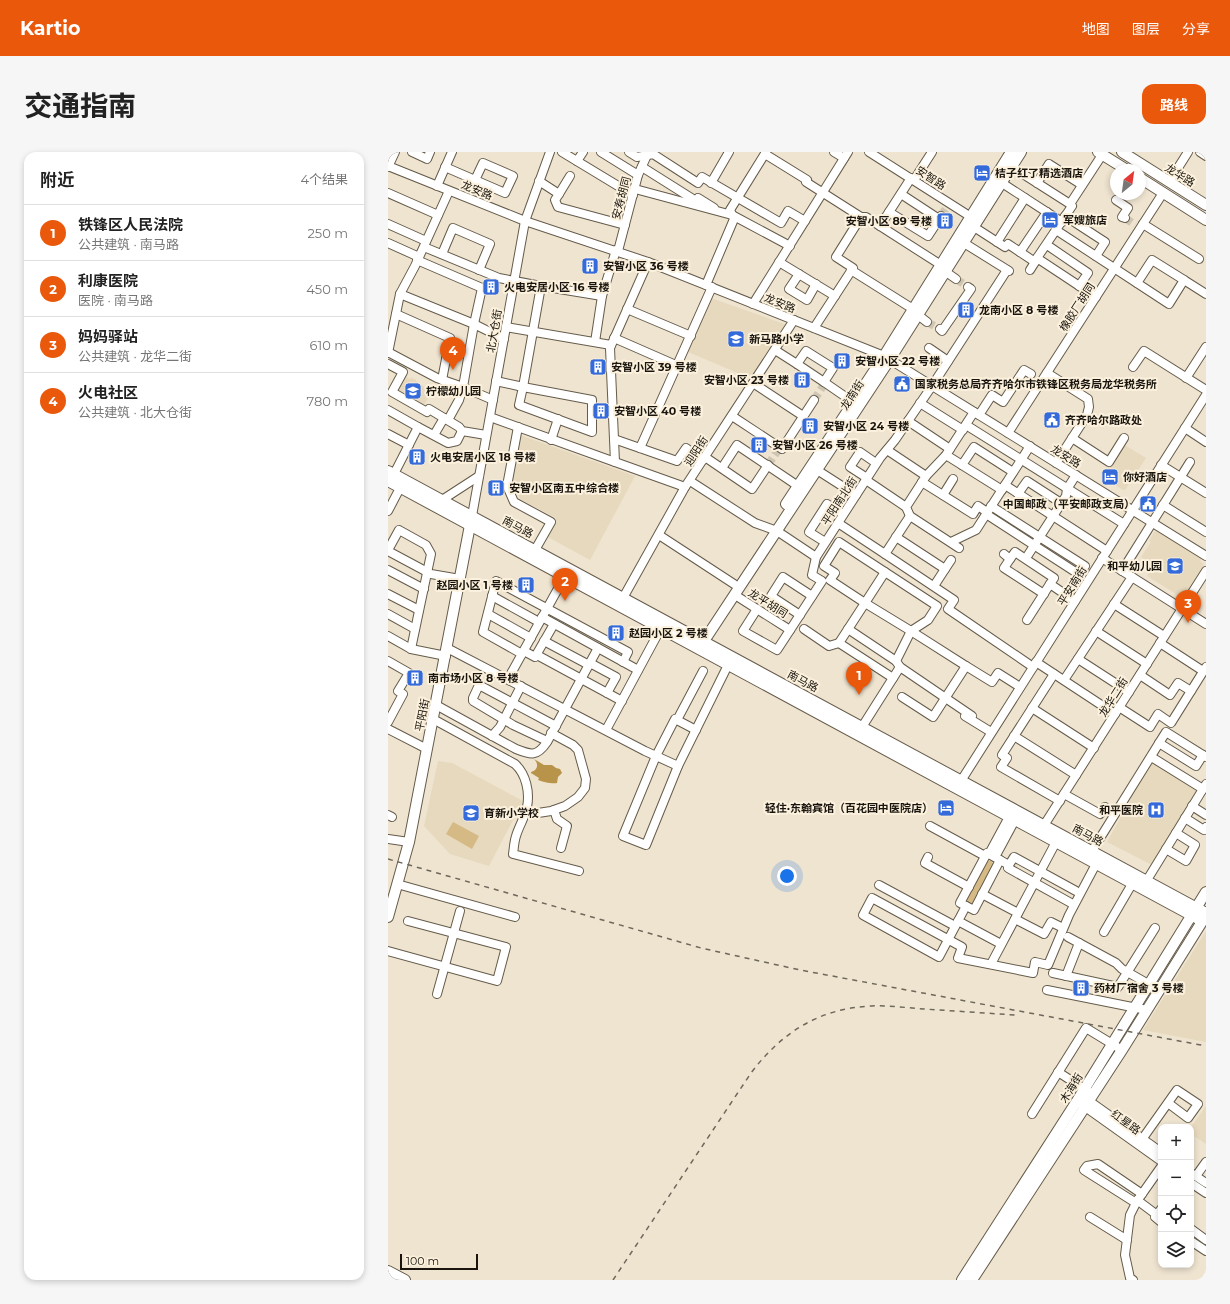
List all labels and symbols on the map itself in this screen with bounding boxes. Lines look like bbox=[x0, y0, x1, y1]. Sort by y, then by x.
street label: 龙华路 bbox=[1162, 160, 1198, 190]
street label: 安智路 bbox=[913, 163, 949, 193]
hotel icon: 桔子红了精选酒店 bbox=[972, 163, 992, 183]
north arrow bbox=[1110, 164, 1146, 200]
place label: 桔子红了精选酒店 bbox=[995, 166, 1083, 180]
street label: 安寿胡同 bbox=[609, 175, 633, 221]
street label: 龙安路 bbox=[459, 177, 495, 203]
hotel icon: 军嫂旅店 bbox=[1040, 210, 1060, 230]
building icon: 安智小区 89 号楼 bbox=[935, 211, 955, 231]
place label: 军嫂旅店 bbox=[1063, 213, 1107, 227]
place label: 安智小区 89 号楼 bbox=[846, 214, 932, 228]
building icon: 安智小区 36 号楼 bbox=[580, 256, 600, 276]
place label: 安智小区 36 号楼 bbox=[603, 259, 689, 273]
building icon: 火电安居小区 16 号楼 bbox=[481, 277, 501, 297]
place label: 火电安居小区 16 号楼 bbox=[504, 280, 610, 294]
street label: 橡胶厂胡同 bbox=[1056, 280, 1098, 334]
street label: 龙安路 bbox=[762, 290, 798, 316]
building icon: 龙南小区 8 号楼 bbox=[956, 300, 976, 320]
place label: 龙南小区 8 号楼 bbox=[979, 303, 1059, 317]
street label: 北大仓街 bbox=[483, 308, 505, 354]
school or university icon: 新马路小学 bbox=[726, 329, 746, 349]
place label: 新马路小学 bbox=[749, 332, 804, 346]
pin: 4 bbox=[440, 337, 466, 370]
building icon: 安智小区 22 号楼 bbox=[832, 351, 852, 371]
place label: 安智小区 22 号楼 bbox=[855, 354, 940, 368]
building icon: 安智小区 39 号楼 bbox=[588, 357, 608, 377]
place label: 安智小区 39 号楼 bbox=[611, 360, 697, 374]
building icon: 安智小区 23 号楼 bbox=[792, 370, 812, 390]
place label: 安智小区 23 号楼 bbox=[704, 373, 789, 387]
public building icon: 国家税务总局齐齐哈尔市铁锋区税务局龙华税务所 bbox=[892, 374, 912, 394]
street label: 龙南街 bbox=[837, 377, 867, 413]
place label: 国家税务总局齐齐哈尔市铁锋区税务局龙华税务所 bbox=[915, 377, 1157, 391]
school or university icon: 柠檬幼儿园 bbox=[403, 381, 423, 401]
place label: 柠檬幼儿园 bbox=[426, 384, 481, 398]
building icon: 安智小区 40 号楼 bbox=[591, 401, 611, 421]
place label: 安智小区 40 号楼 bbox=[614, 404, 701, 418]
public building icon: 齐齐哈尔路政处 bbox=[1042, 410, 1062, 430]
place label: 齐齐哈尔路政处 bbox=[1065, 413, 1142, 427]
building icon: 安智小区 24 号楼 bbox=[800, 416, 820, 436]
place label: 安智小区 24 号楼 bbox=[823, 419, 909, 433]
street label: 迎阳街 bbox=[681, 433, 711, 469]
building icon: 安智小区 26 号楼 bbox=[749, 435, 769, 455]
place label: 安智小区 26 号楼 bbox=[772, 438, 858, 452]
street label: 龙安路 bbox=[1048, 441, 1084, 471]
building icon: 火电安居小区 18 号楼 bbox=[407, 447, 427, 467]
place label: 火电安居小区 18 号楼 bbox=[430, 450, 536, 464]
hotel icon: 你好酒店 bbox=[1100, 467, 1120, 487]
place label: 你好酒店 bbox=[1123, 470, 1167, 484]
street label: 平阳南北街 bbox=[818, 474, 860, 528]
building icon: 安智小区南五中综合楼 bbox=[486, 478, 506, 498]
place label: 安智小区南五中综合楼 bbox=[509, 481, 619, 495]
public building icon: 中国邮政（平安邮政支局） bbox=[1138, 494, 1158, 514]
place label: 中国邮政（平安邮政支局） bbox=[1003, 497, 1135, 511]
street label: 南马路 bbox=[500, 513, 536, 541]
school or university icon: 和平幼儿园 bbox=[1165, 556, 1185, 576]
place label: 和平幼儿园 bbox=[1107, 559, 1162, 573]
street label: 平安南街 bbox=[1054, 564, 1090, 608]
pin: 2 bbox=[552, 568, 578, 601]
building icon: 赵园小区 1 号楼 bbox=[516, 575, 536, 595]
place label: 赵园小区 1 号楼 bbox=[436, 578, 513, 592]
street label: 龙平胡同 bbox=[746, 585, 790, 621]
pin: 3 bbox=[1175, 590, 1201, 623]
building icon: 赵园小区 2 号楼 bbox=[606, 623, 626, 643]
place label: 赵园小区 2 号楼 bbox=[629, 626, 708, 640]
pin: 1 bbox=[846, 662, 872, 695]
street label: 南马路 bbox=[785, 667, 821, 695]
building icon: 南市场小区 8 号楼 bbox=[405, 668, 425, 688]
place label: 南市场小区 8 号楼 bbox=[428, 671, 519, 685]
street label: 龙华二街 bbox=[1095, 675, 1131, 719]
street label: 平阳街 bbox=[412, 697, 432, 733]
hotel icon: 轻住·东翰宾馆（百花园中医院店） bbox=[936, 798, 956, 818]
hospital icon: 和平医院 bbox=[1146, 800, 1166, 820]
place label: 轻住·东翰宾馆（百花园中医院店） bbox=[765, 801, 933, 815]
school or university icon: 育新小学校 bbox=[461, 803, 481, 823]
place label: 和平医院 bbox=[1099, 803, 1143, 817]
place label: 育新小学校 bbox=[484, 806, 539, 820]
street label: 南马路 bbox=[1070, 821, 1106, 849]
your location bbox=[777, 866, 797, 886]
building icon: 药材厂宿舍 3 号楼 bbox=[1071, 978, 1091, 998]
place label: 药材厂宿舍 3 号楼 bbox=[1094, 981, 1184, 995]
street label: 木海街 bbox=[1056, 1070, 1086, 1106]
street label: 红星路 bbox=[1109, 1107, 1143, 1137]
scale bar bbox=[400, 1252, 478, 1271]

